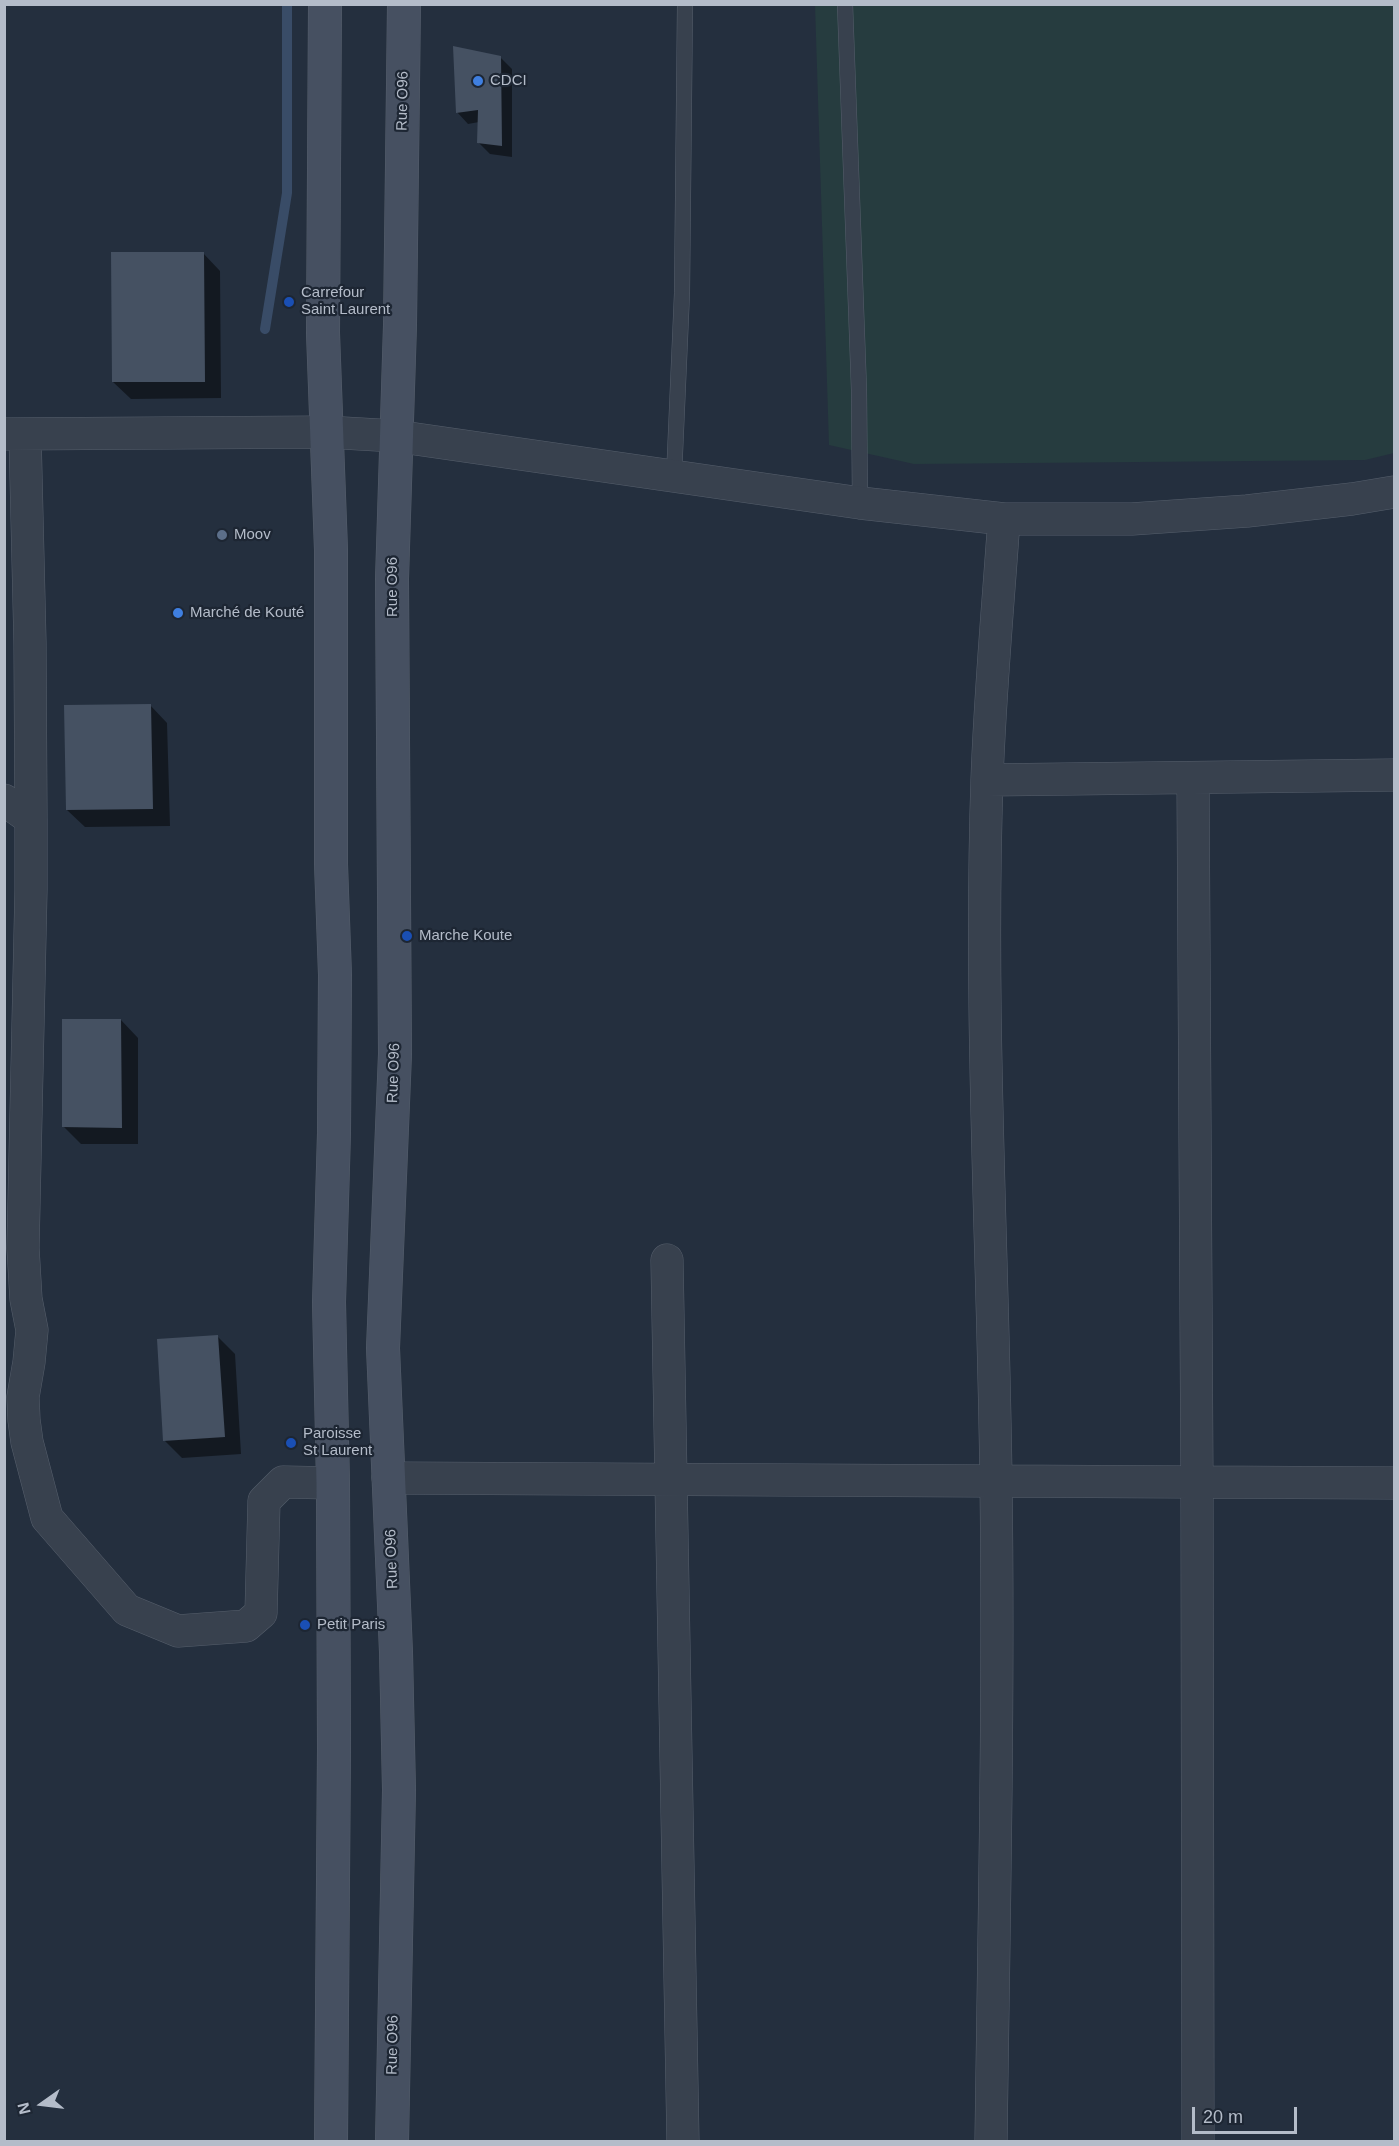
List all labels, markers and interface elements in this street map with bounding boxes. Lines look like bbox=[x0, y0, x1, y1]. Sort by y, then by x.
street label: Rue O96 bbox=[393, 71, 413, 131]
place label: CDCI bbox=[490, 72, 527, 90]
marker: CDCI bbox=[471, 74, 485, 88]
place label: Carrefour Saint Laurent bbox=[301, 284, 390, 319]
marker: Carrefour Saint Laurent bbox=[282, 295, 296, 309]
place label: Moov bbox=[234, 526, 271, 544]
marker: Moov bbox=[215, 528, 229, 542]
street label: Rue O96 bbox=[384, 557, 402, 617]
place label: Marché de Kouté bbox=[190, 604, 304, 622]
marker: Marché de Kouté bbox=[171, 606, 185, 620]
place label: Marche Koute bbox=[419, 927, 512, 945]
marker: Marche Koute bbox=[400, 929, 414, 943]
street label: Rue O96 bbox=[384, 1043, 404, 1103]
place label: Paroisse St Laurent bbox=[303, 1425, 372, 1460]
marker: Paroisse St Laurent bbox=[284, 1436, 298, 1450]
street label: Rue O96 bbox=[382, 1529, 402, 1589]
place label: Petit Paris bbox=[317, 1616, 385, 1634]
marker: Petit Paris bbox=[298, 1618, 312, 1632]
street label: Rue O96 bbox=[383, 2015, 403, 2075]
north arrow bbox=[12, 2074, 72, 2134]
scale bar bbox=[1195, 2095, 1300, 2133]
text: N bbox=[14, 2101, 34, 2116]
text: 20 m bbox=[1203, 2107, 1243, 2127]

